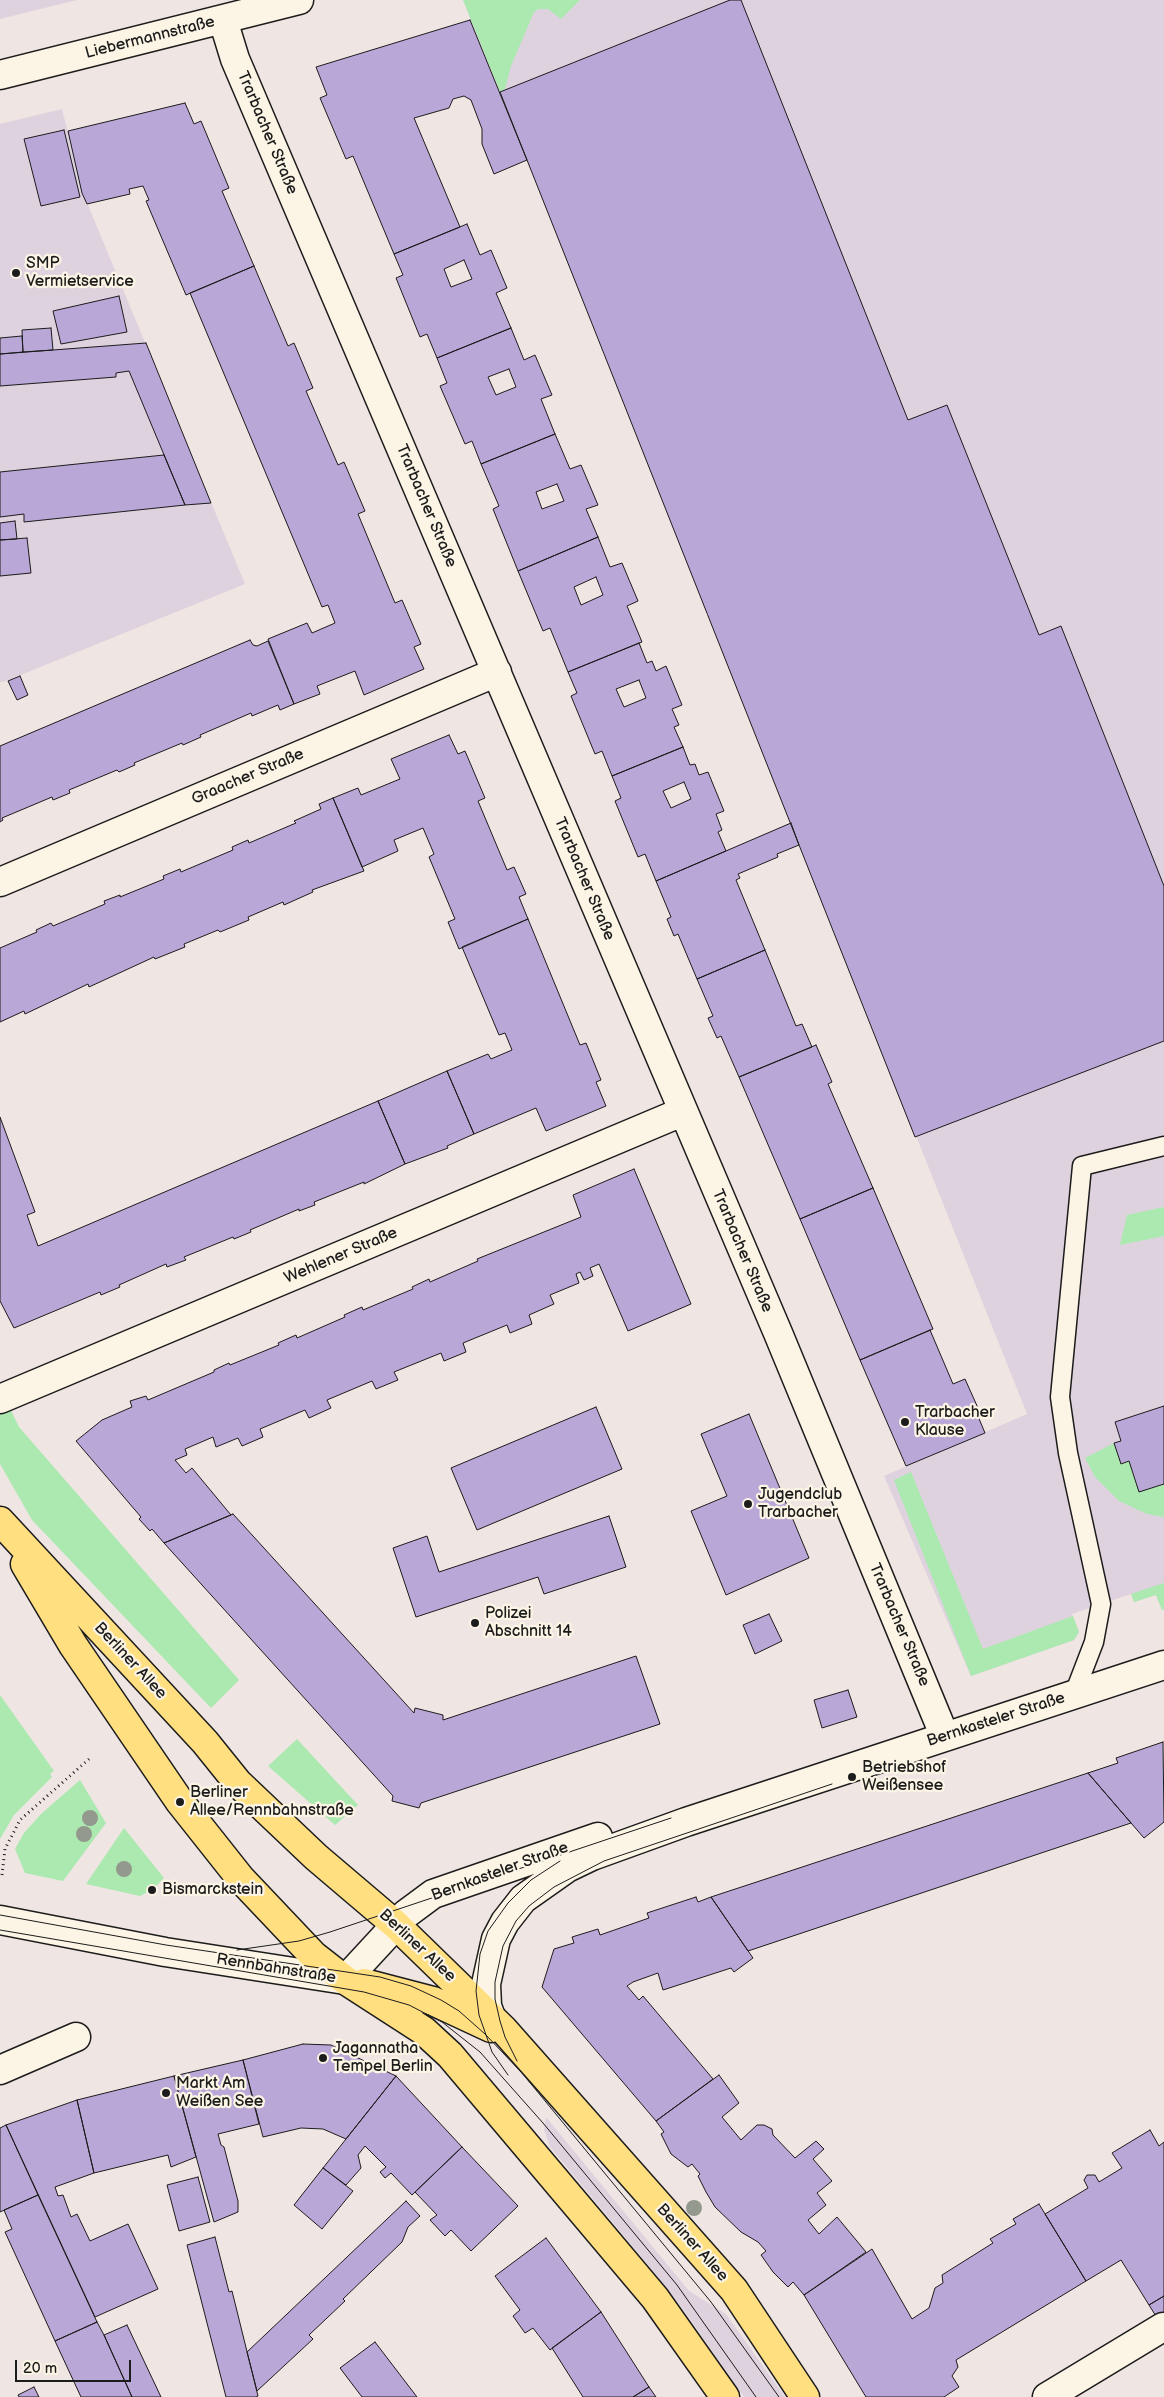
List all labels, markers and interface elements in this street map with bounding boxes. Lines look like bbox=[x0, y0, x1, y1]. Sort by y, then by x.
street label: Liebermannstraße bbox=[83, 13, 217, 63]
street label: Trarbacher Straße bbox=[232, 69, 302, 197]
place label: SMP Vermietservice bbox=[26, 254, 134, 292]
marker: SMP Vermietservice bbox=[10, 267, 22, 279]
street label: Trarbacher Straße bbox=[391, 442, 461, 570]
street label: Graacher Straße bbox=[189, 745, 307, 809]
street label: Trarbacher Straße bbox=[549, 815, 619, 943]
street label: Trarbacher Straße bbox=[707, 1187, 777, 1315]
street label: Wehlener Straße bbox=[282, 1224, 400, 1288]
place label: Trarbacher Klause bbox=[915, 1403, 995, 1441]
marker: Trarbacher Klause bbox=[899, 1416, 911, 1428]
place label: Jugendclub Trarbacher bbox=[758, 1485, 842, 1523]
marker: Jugendclub Trarbacher bbox=[742, 1498, 754, 1510]
street label: Trarbacher Straße bbox=[864, 1561, 934, 1689]
place label: Polizei Abschnitt 14 bbox=[485, 1604, 572, 1642]
marker: Polizei Abschnitt 14 bbox=[469, 1617, 481, 1629]
street label: Berliner Allee bbox=[90, 1619, 170, 1703]
street label: Bernkasteler Straße bbox=[924, 1689, 1068, 1751]
place label: Betriebshof Weißensee bbox=[862, 1758, 946, 1796]
marker: Betriebshof Weißensee bbox=[846, 1771, 858, 1783]
place label: Berliner Allee/Rennbahnstraße bbox=[190, 1783, 354, 1821]
marker: Berliner Allee/Rennbahnstraße bbox=[174, 1796, 186, 1808]
street label: Bernkasteler Straße bbox=[429, 1838, 571, 1906]
place label: Bismarckstein bbox=[162, 1880, 263, 1900]
marker: Bismarckstein bbox=[146, 1884, 158, 1896]
street label: Berliner Allee bbox=[375, 1906, 459, 1986]
street label: Rennbahnstraße bbox=[215, 1950, 337, 1988]
place label: Jagannatha Tempel Berlin bbox=[333, 2039, 433, 2077]
marker: Jagannatha Tempel Berlin bbox=[317, 2052, 329, 2064]
place label: Markt Am Weißen See bbox=[176, 2074, 263, 2112]
marker: Markt Am Weißen See bbox=[160, 2087, 172, 2099]
street label: Berliner Allee bbox=[652, 2200, 732, 2286]
scale bar bbox=[18, 2350, 134, 2382]
text: 20 m bbox=[23, 2359, 57, 2378]

